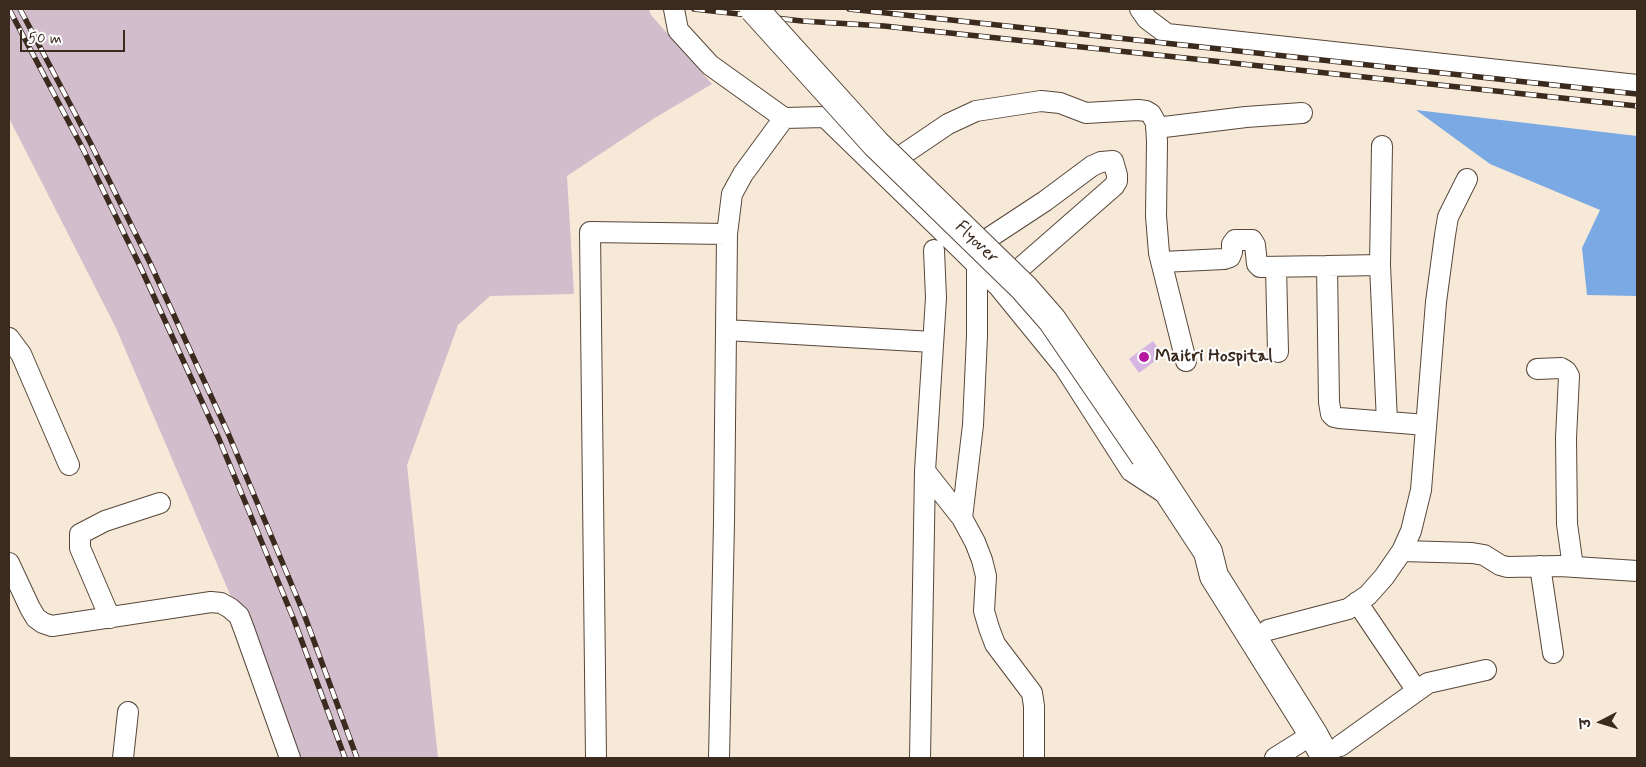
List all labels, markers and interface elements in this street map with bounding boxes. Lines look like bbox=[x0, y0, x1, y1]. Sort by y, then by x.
scale bar bbox=[22, 20, 128, 52]
text: 50 m bbox=[28, 29, 62, 49]
street label: Flyover bbox=[950, 217, 1002, 269]
place label: Maitri Hospital bbox=[1155, 346, 1273, 368]
marker: Maitri Hospital bbox=[1137, 350, 1151, 364]
north arrow bbox=[1576, 697, 1626, 747]
text: उ bbox=[1577, 718, 1595, 729]

